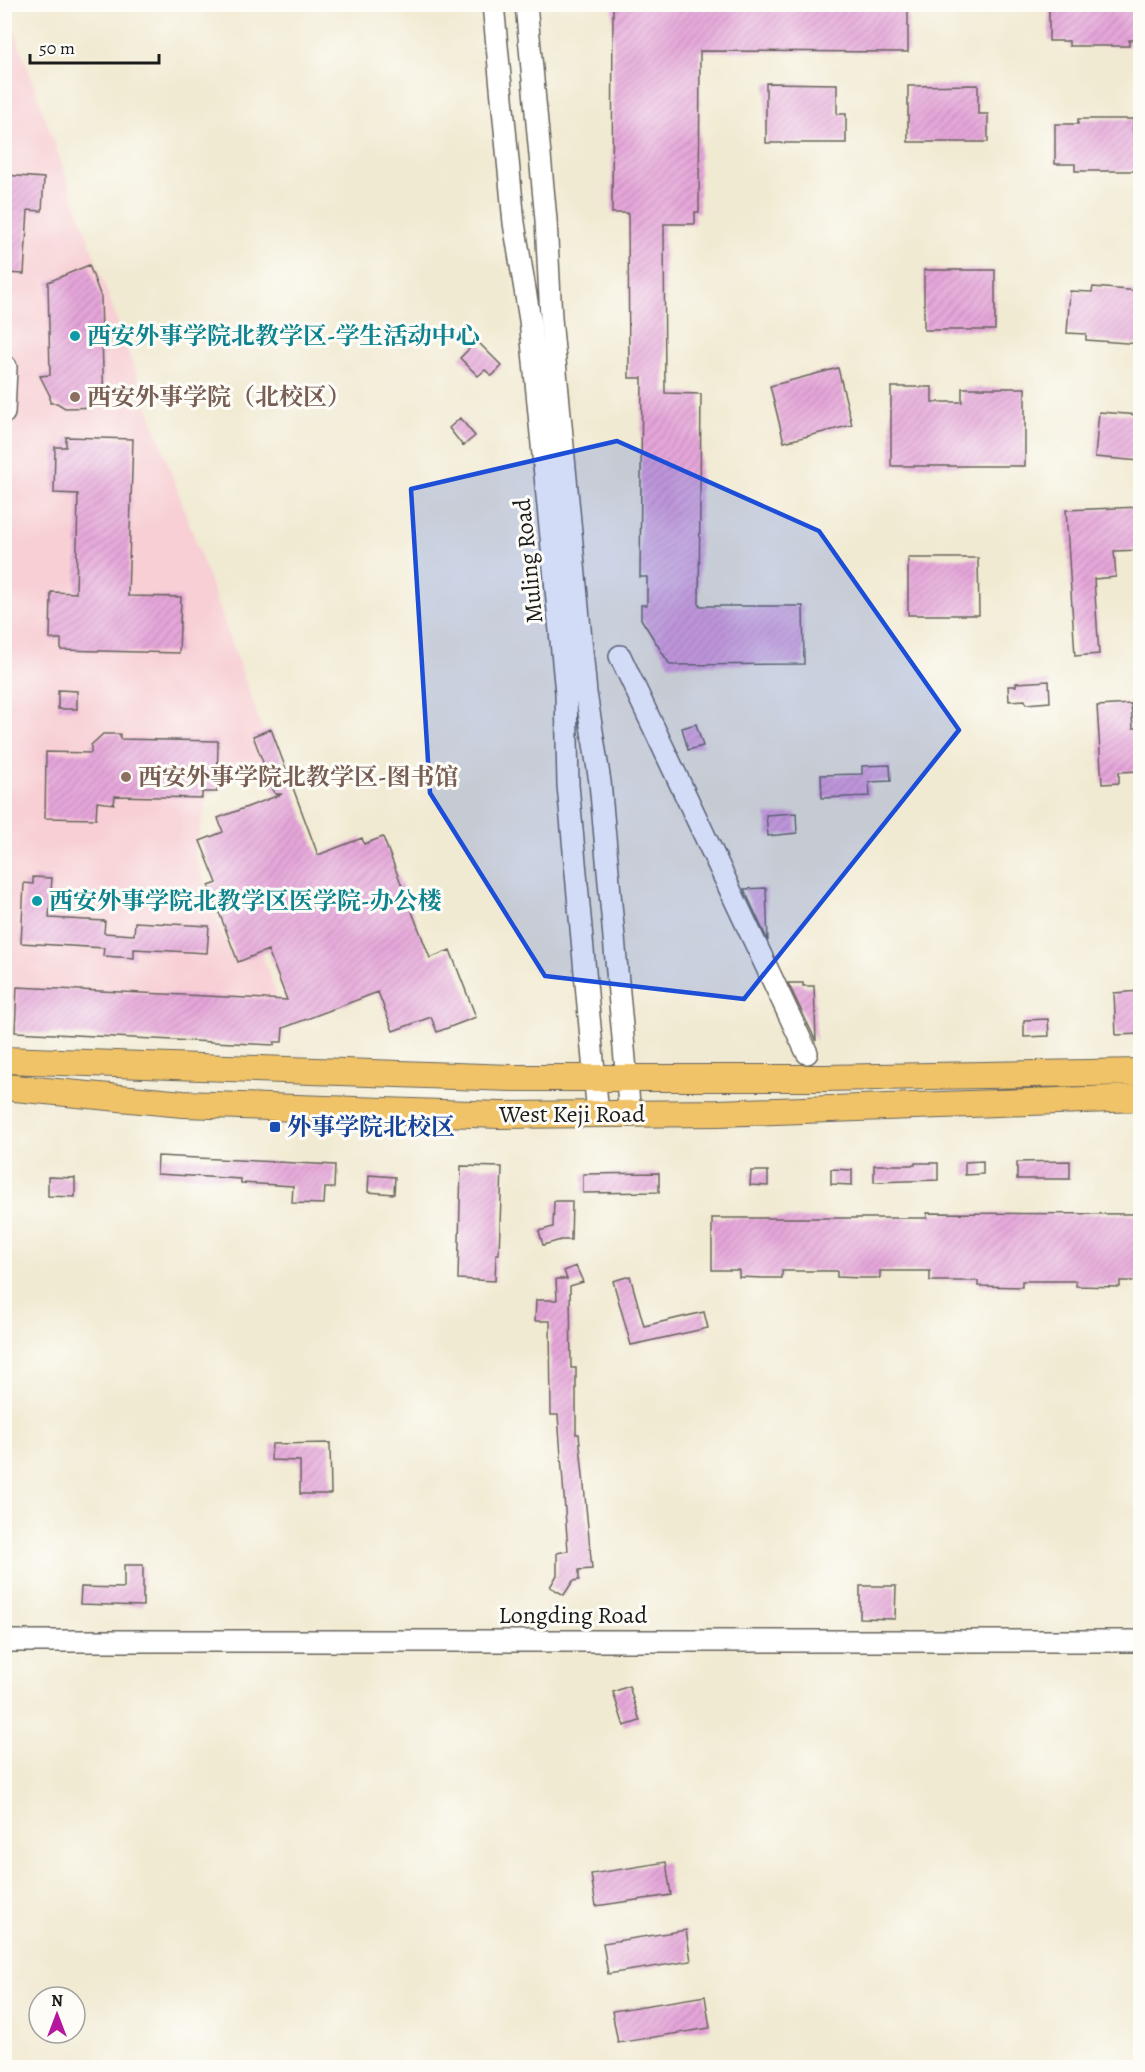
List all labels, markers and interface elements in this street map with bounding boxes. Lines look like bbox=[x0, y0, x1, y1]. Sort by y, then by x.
scale bar bbox=[30, 27, 159, 65]
text: 50 m bbox=[39, 36, 75, 60]
place label: 西安外事学院北教学区-学生活动中心 bbox=[87, 320, 480, 352]
marker: 西安外事学院北教学区-学生活动中心 bbox=[68, 329, 82, 343]
place label: 西安外事学院（北校区） bbox=[87, 381, 351, 413]
marker: 西安外事学院（北校区） bbox=[68, 390, 82, 404]
street label: Muling Road bbox=[506, 497, 550, 625]
place label: 西安外事学院北教学区-图书馆 bbox=[138, 761, 459, 793]
marker: 西安外事学院北教学区-图书馆 bbox=[119, 770, 133, 784]
place label: 西安外事学院北教学区医学院-办公楼 bbox=[49, 885, 442, 917]
marker: 西安外事学院北教学区医学院-办公楼 bbox=[30, 894, 44, 908]
street label: West Keji Road bbox=[498, 1098, 645, 1130]
place label: 外事学院北校区 bbox=[287, 1111, 455, 1143]
marker: 外事学院北校区 bbox=[268, 1120, 282, 1134]
street label: Longding Road bbox=[499, 1599, 648, 1631]
north arrow bbox=[27, 1985, 87, 2045]
text: N bbox=[51, 1990, 63, 2012]

